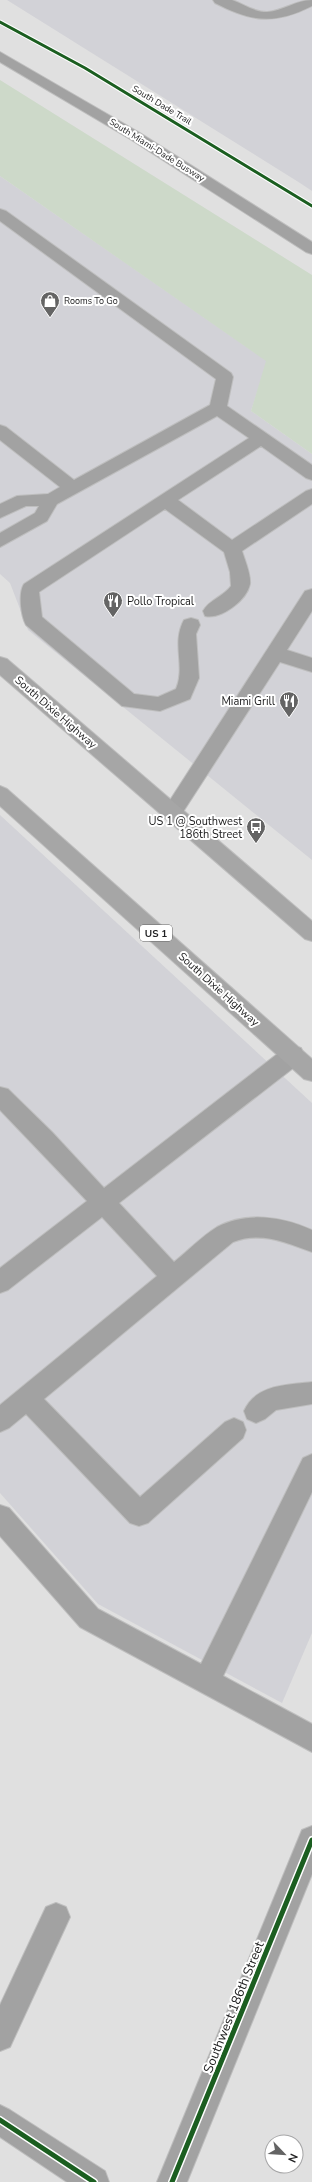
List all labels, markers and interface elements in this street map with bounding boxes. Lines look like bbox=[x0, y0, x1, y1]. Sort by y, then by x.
street label: South Dade Trail bbox=[130, 83, 194, 128]
street label: South Miami-Dade Busway bbox=[107, 116, 207, 185]
shop icon: Rooms To Go bbox=[39, 290, 61, 318]
place label: Rooms To Go bbox=[64, 295, 118, 307]
restaurant icon: Pollo Tropical bbox=[102, 590, 124, 618]
place label: Pollo Tropical bbox=[127, 594, 195, 609]
street label: South Dixie Highway bbox=[12, 673, 100, 752]
restaurant icon: Miami Grill bbox=[278, 690, 300, 718]
place label: Miami Grill bbox=[221, 694, 276, 709]
place label: US 1 @ Southwest 186th Street bbox=[149, 814, 242, 842]
bus stop icon: US 1 @ Southwest 186th Street bbox=[245, 816, 267, 844]
road number: US 1 bbox=[140, 925, 172, 941]
street label: South Dixie Highway bbox=[175, 949, 263, 1030]
street label: Southwest 186th Street bbox=[199, 1939, 269, 2076]
north arrow bbox=[264, 2134, 304, 2174]
text: N bbox=[284, 2151, 301, 2165]

